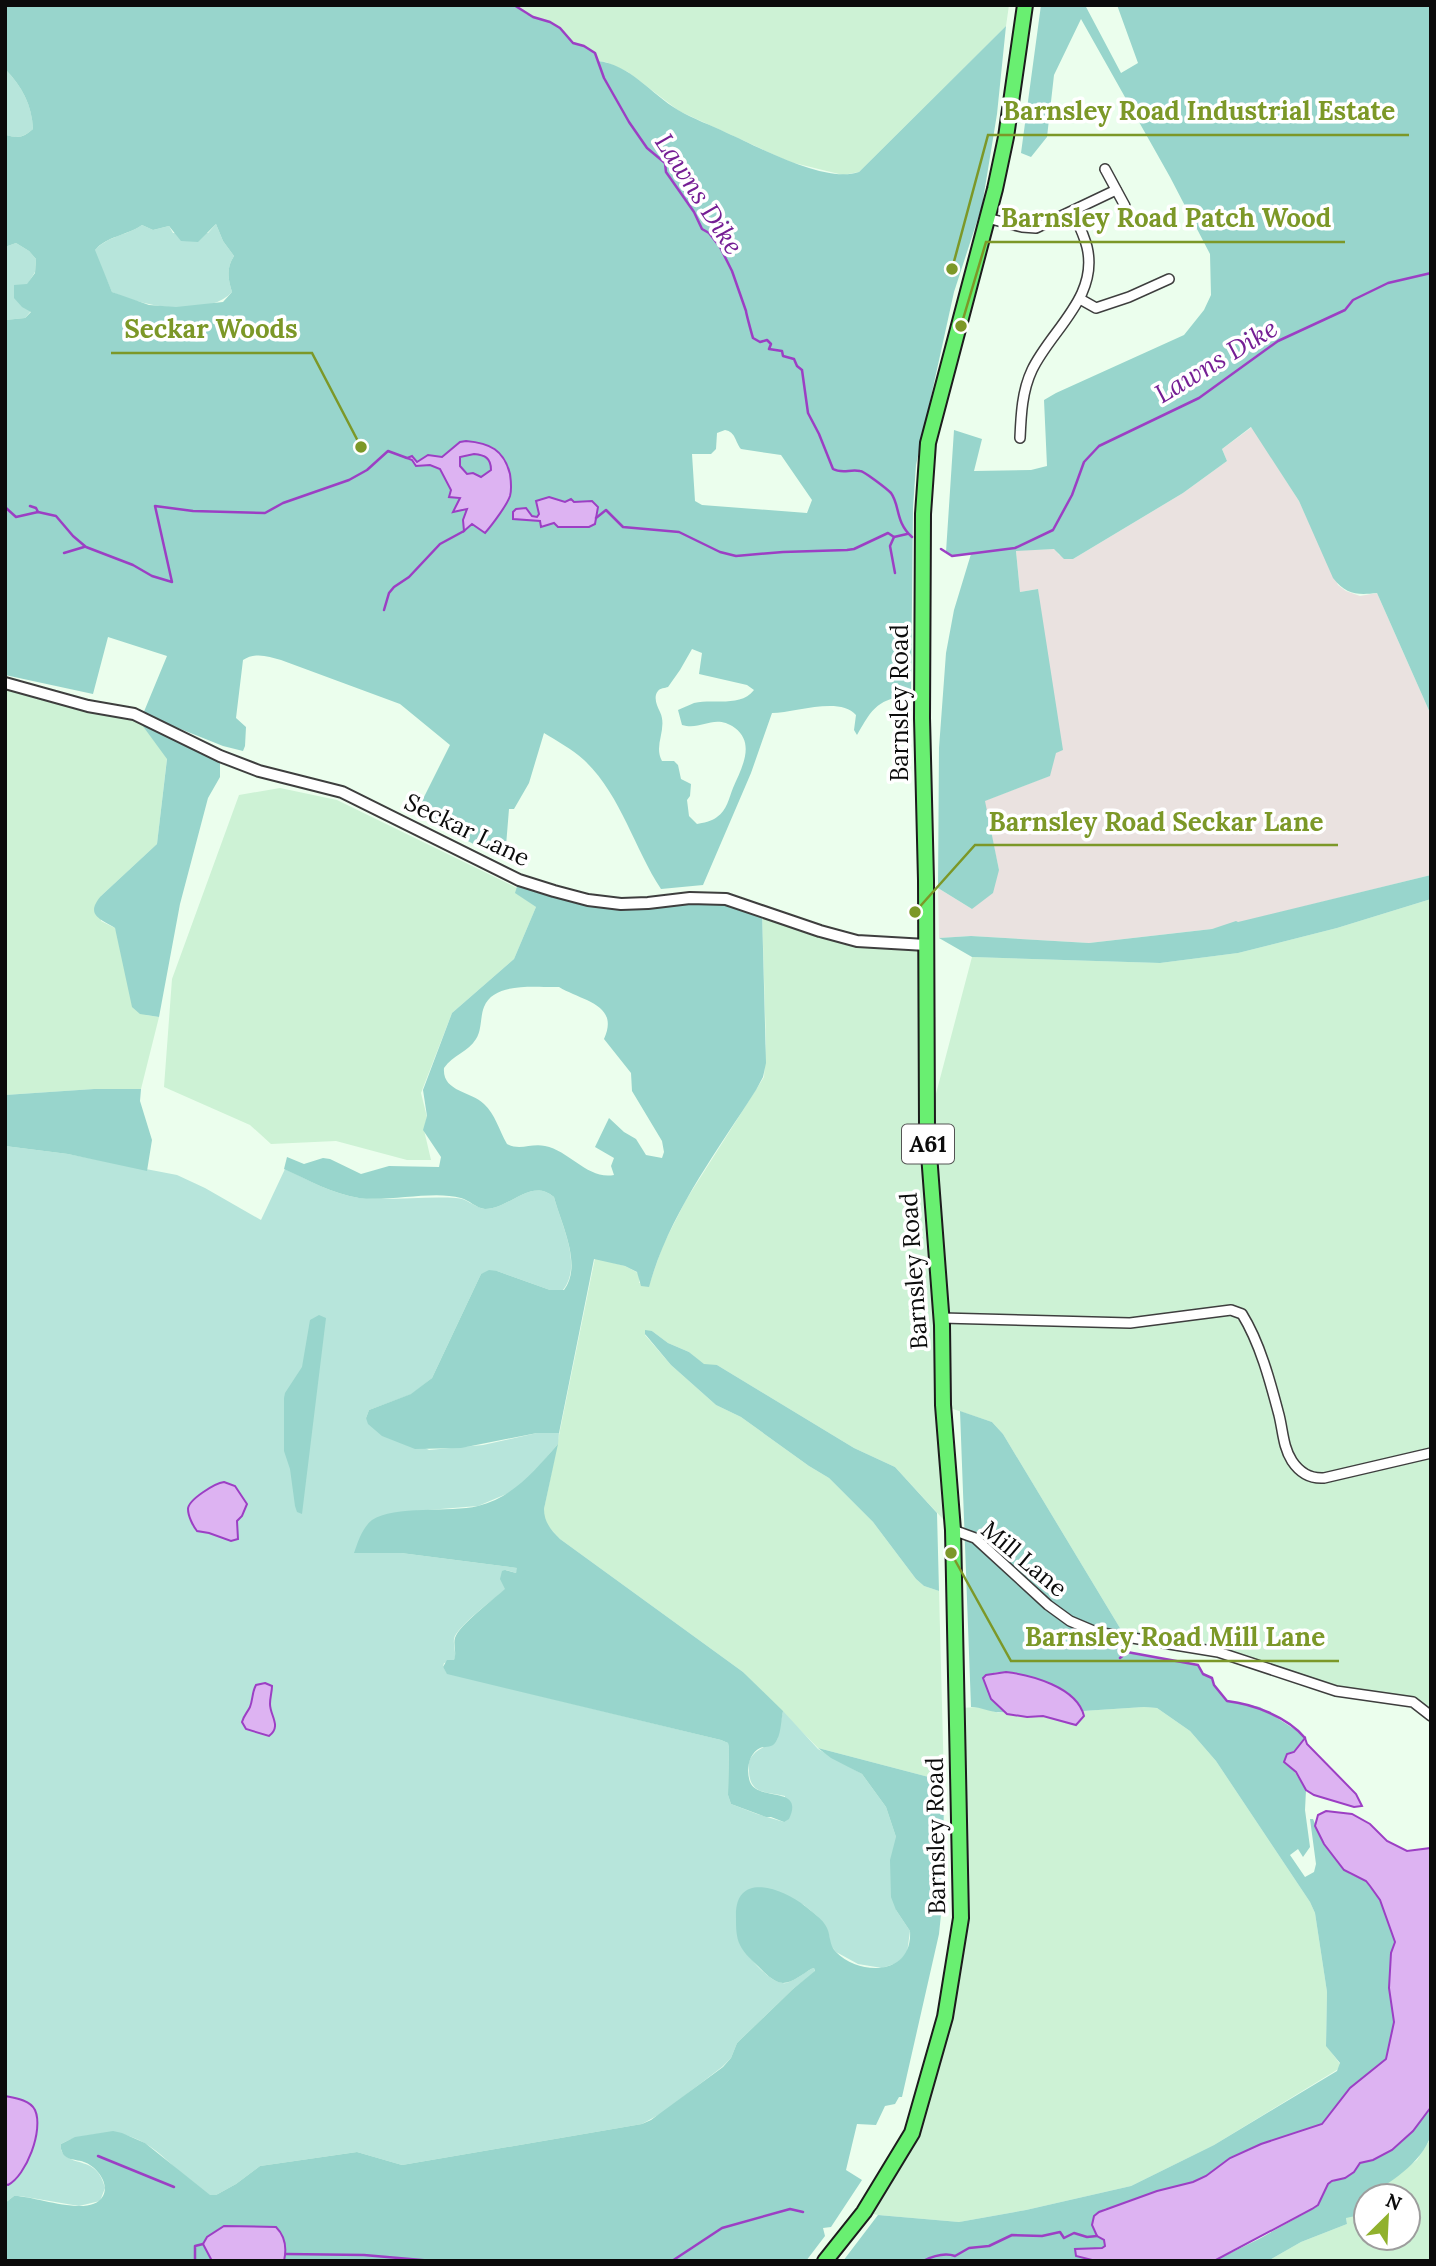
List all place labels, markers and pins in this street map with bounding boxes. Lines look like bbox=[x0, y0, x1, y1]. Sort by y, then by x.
callout: Barnsley Road Industrial Estate bbox=[988, 88, 1409, 135]
callout: Barnsley Road Patch Wood bbox=[986, 195, 1345, 242]
callout: Seckar Woods bbox=[111, 306, 312, 353]
callout: Barnsley Road Seckar Lane bbox=[975, 798, 1338, 845]
callout: Barnsley Road Mill Lane bbox=[1011, 1614, 1339, 1661]

